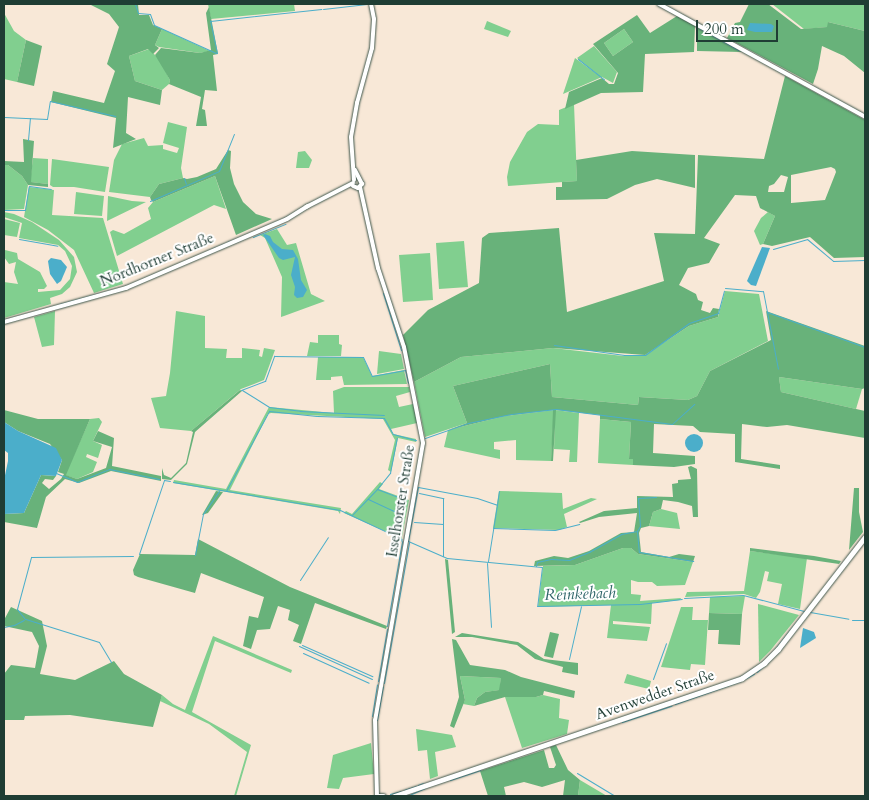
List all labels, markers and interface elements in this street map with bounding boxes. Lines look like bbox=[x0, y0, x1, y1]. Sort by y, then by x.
scale bar bbox=[699, 10, 782, 42]
text: 200 m bbox=[704, 19, 744, 39]
street label: Nordhorner Straße bbox=[98, 229, 216, 291]
street label: Isselhorster Straße bbox=[383, 443, 419, 559]
water label: Reinkebach bbox=[544, 583, 616, 605]
street label: Avenwedder Straße bbox=[593, 666, 717, 724]

